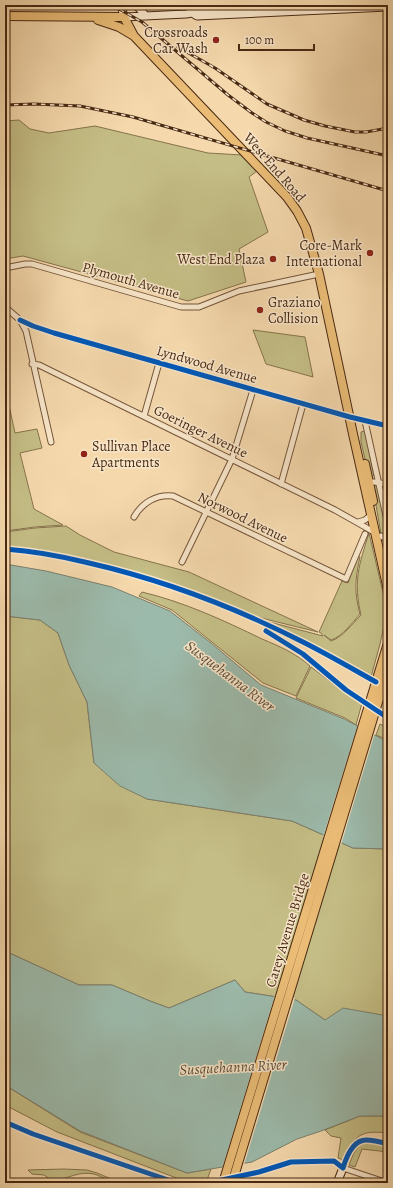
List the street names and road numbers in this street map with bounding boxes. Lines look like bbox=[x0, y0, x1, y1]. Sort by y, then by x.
street label: West End Road bbox=[238, 128, 310, 206]
street label: Plymouth Avenue bbox=[80, 258, 182, 303]
street label: Lyndwood Avenue bbox=[154, 341, 259, 388]
street label: Goeringer Avenue bbox=[151, 400, 251, 462]
street label: Norwood Avenue bbox=[195, 487, 291, 547]
street label: Carey Avenue Bridge bbox=[261, 871, 314, 990]

